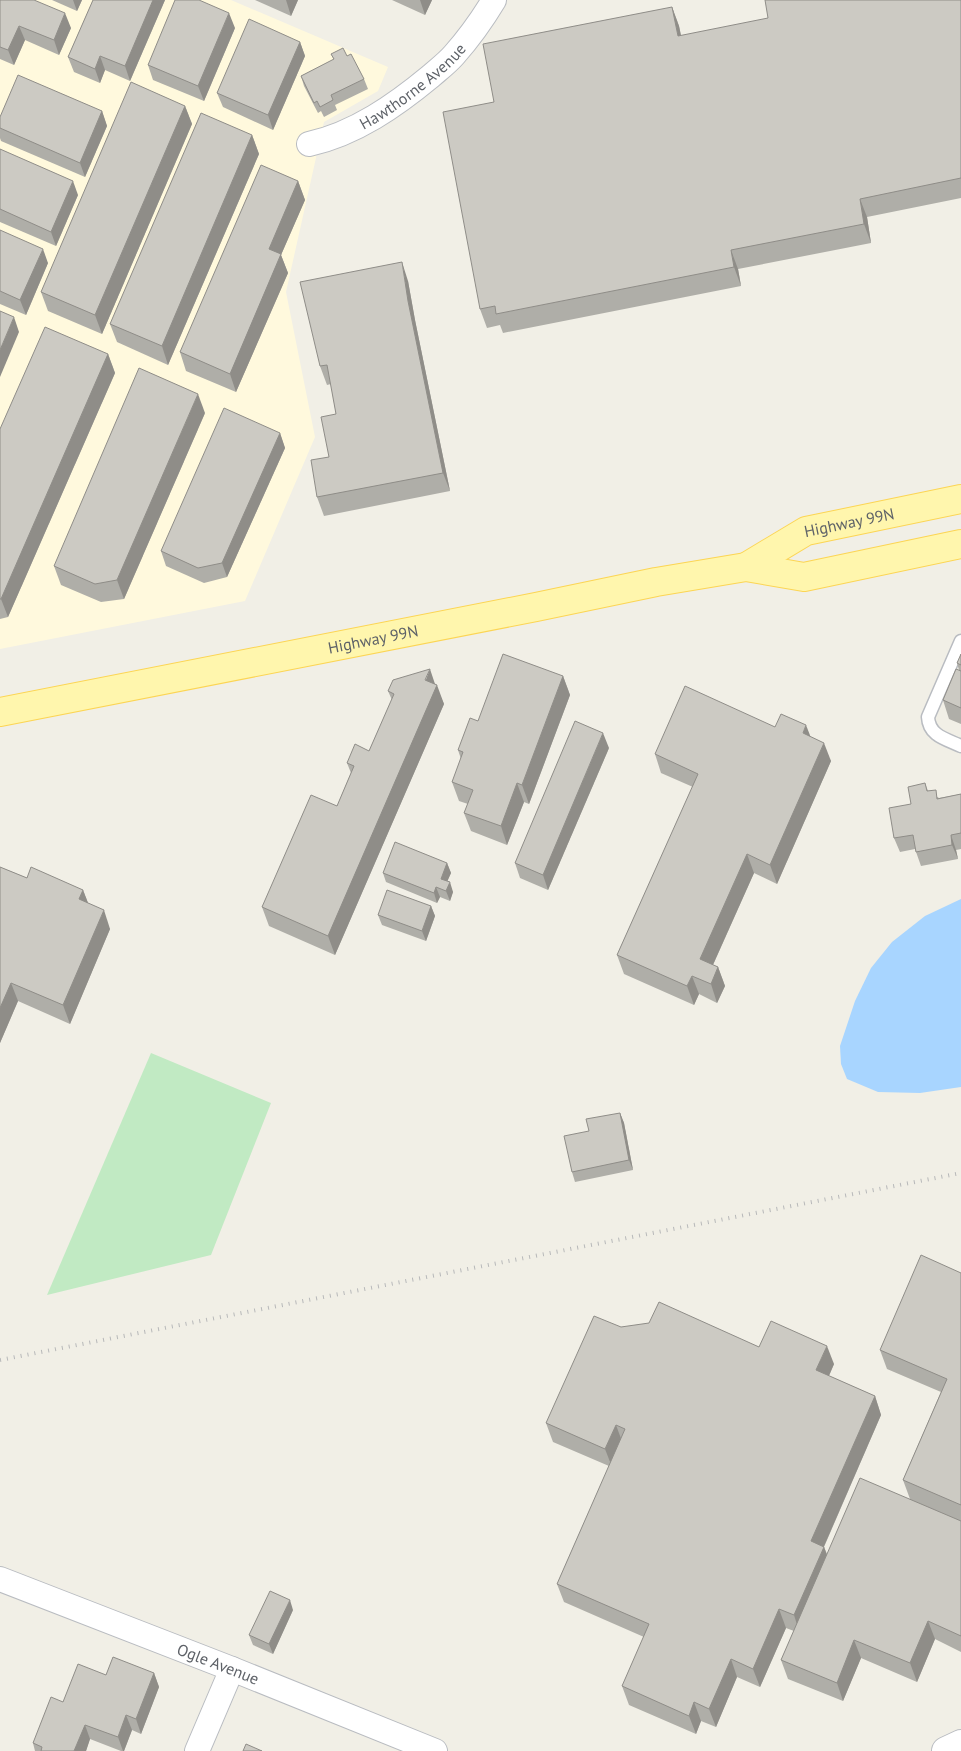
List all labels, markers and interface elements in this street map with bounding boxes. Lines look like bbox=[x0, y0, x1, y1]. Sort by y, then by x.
street label: Hawthorne Avenue bbox=[356, 39, 470, 133]
street label: Highway 99N bbox=[802, 503, 896, 541]
street label: Highway 99N bbox=[326, 620, 420, 658]
street label: Ogle Avenue bbox=[174, 1639, 262, 1689]

